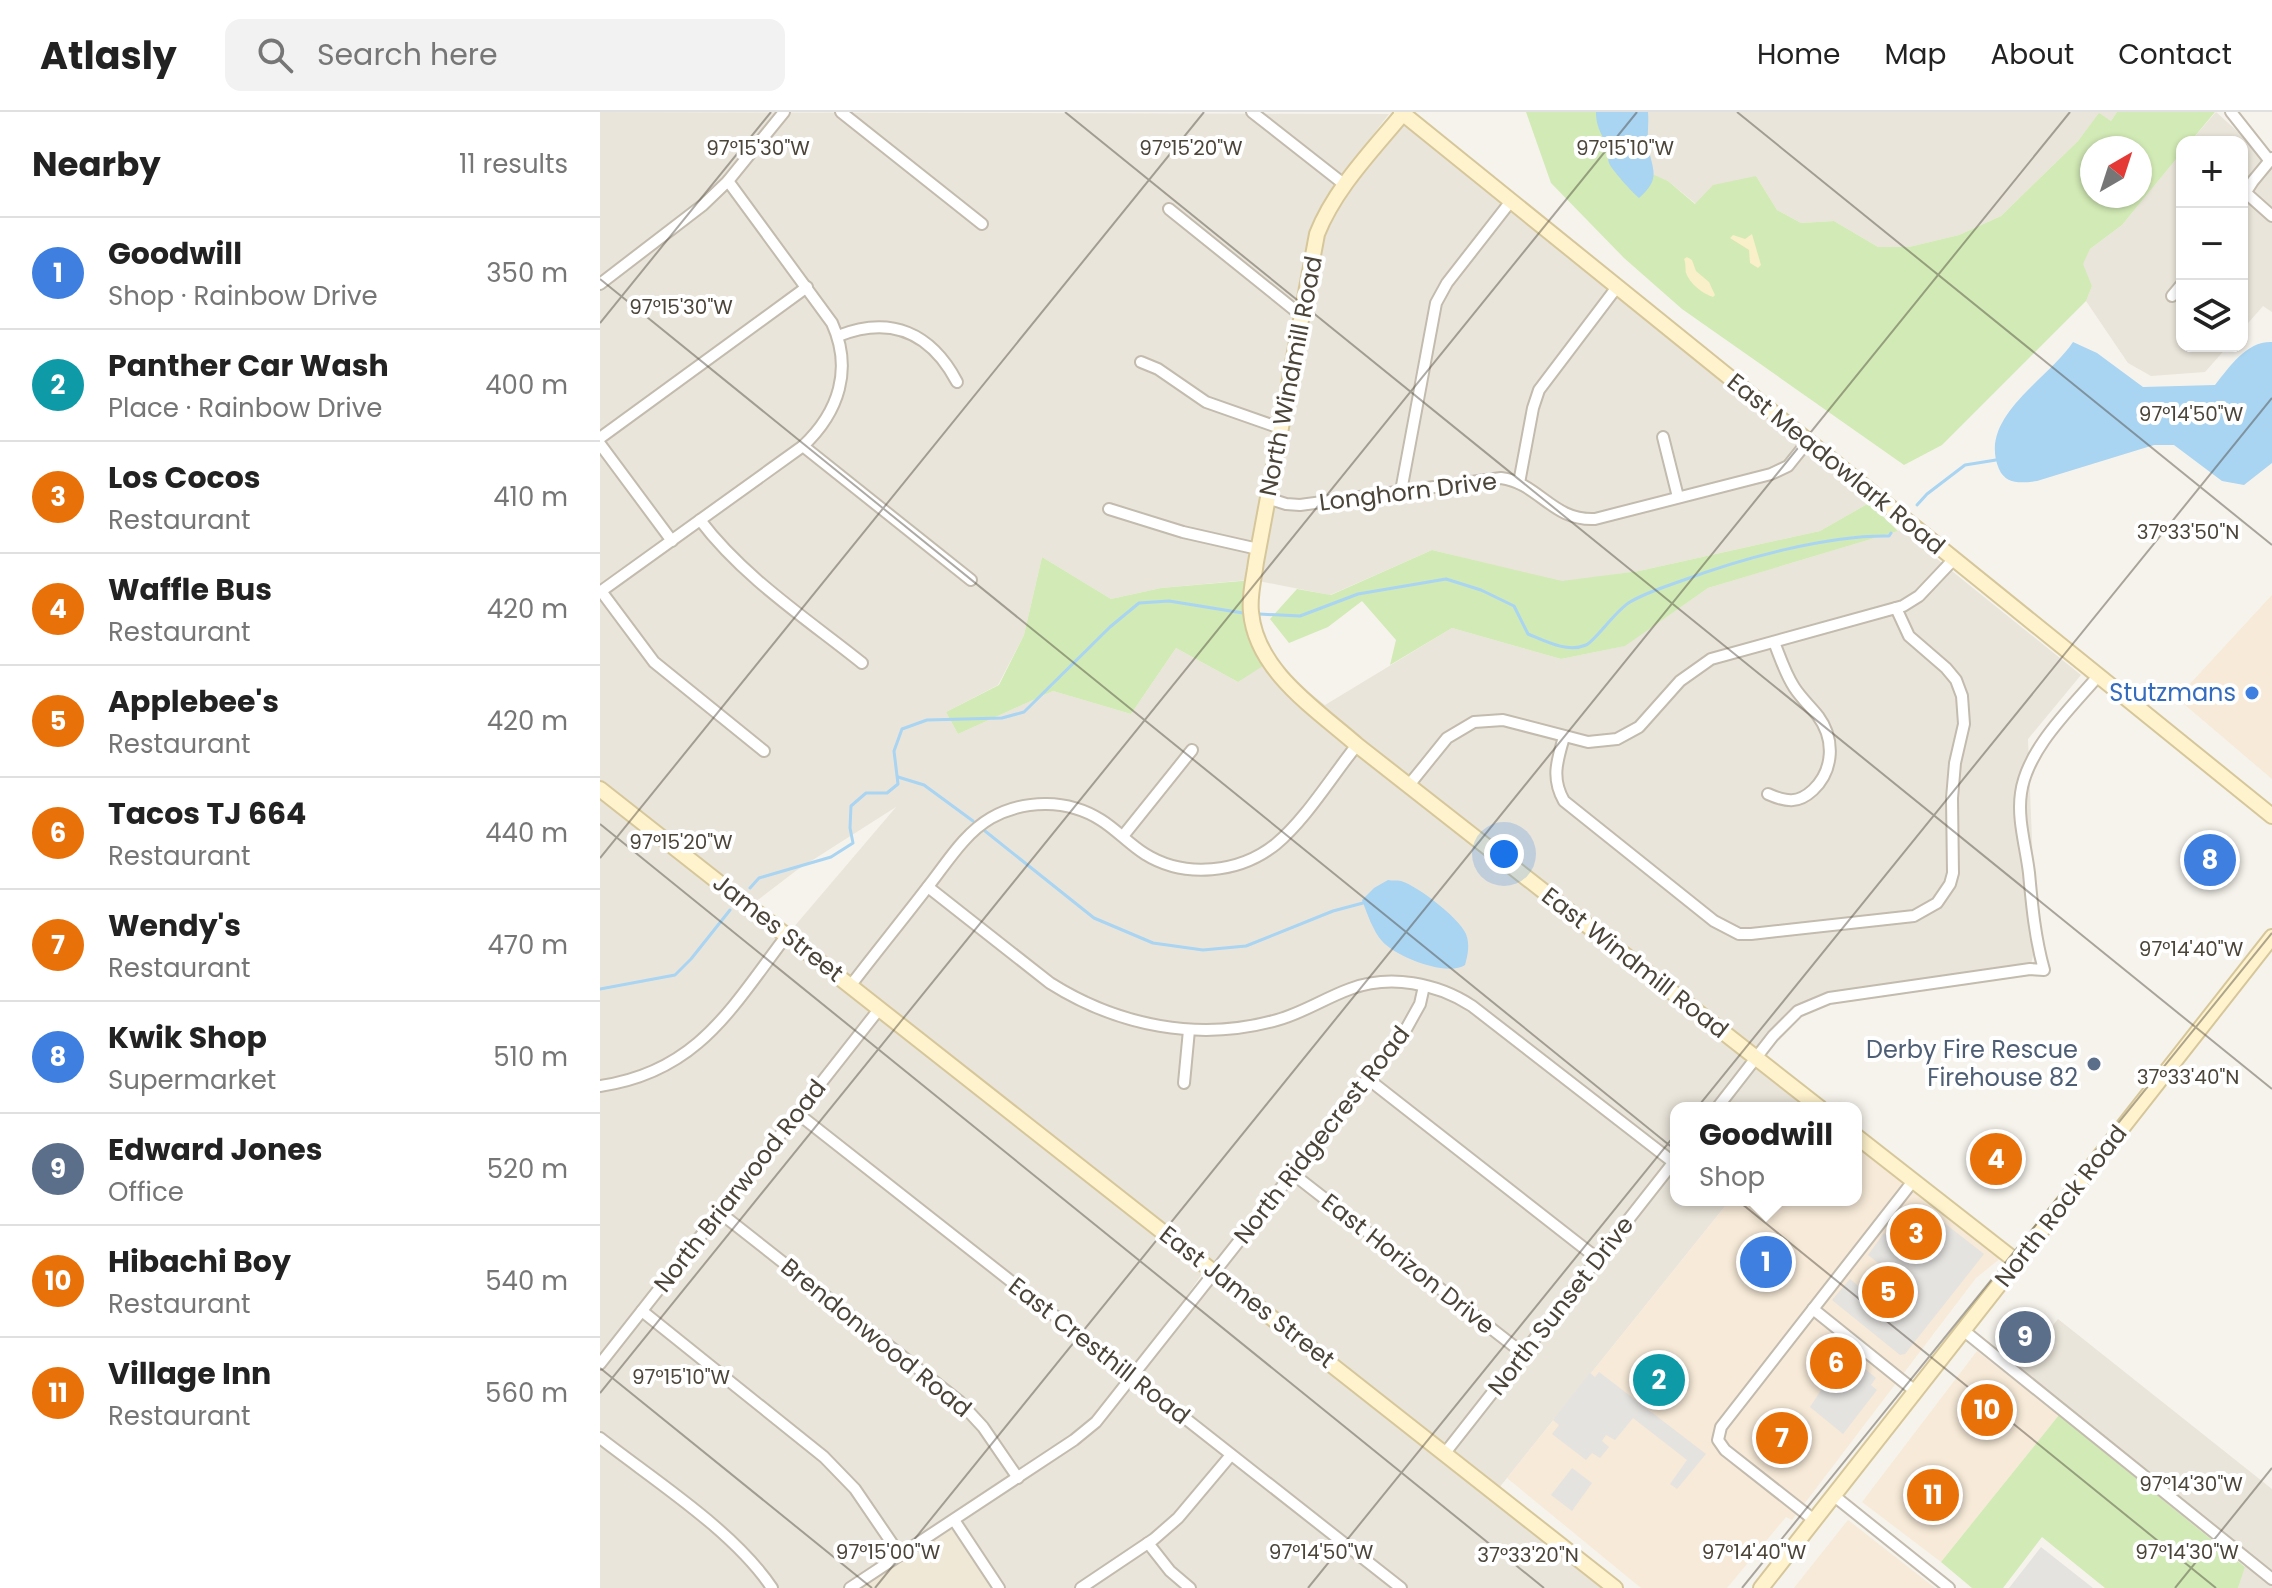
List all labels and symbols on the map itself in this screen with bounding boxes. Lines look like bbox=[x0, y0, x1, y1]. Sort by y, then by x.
text: 97°15'30"W bbox=[706, 134, 810, 162]
text: 97°15'20"W bbox=[1139, 134, 1243, 162]
text: 97°15'10"W bbox=[1576, 134, 1675, 162]
north arrow bbox=[2080, 136, 2152, 208]
street label: North Windmill Road bbox=[1251, 253, 1330, 499]
text: 97°15'30"W bbox=[629, 293, 733, 321]
street label: East Meadowlark Road bbox=[1720, 365, 1952, 562]
text: 97°14'50"W bbox=[2139, 400, 2244, 428]
street label: Longhorn Drive bbox=[1317, 464, 1499, 519]
text: 37°33'50"N bbox=[2137, 518, 2239, 546]
place label: Stutzmans bbox=[2109, 676, 2236, 709]
marker: Stutzmans bbox=[2243, 684, 2261, 702]
text: 97°15'20"W bbox=[629, 828, 733, 856]
pin: 8 bbox=[2184, 830, 2236, 890]
your location bbox=[1484, 834, 1524, 874]
street label: James Street bbox=[706, 866, 851, 989]
street label: East Windmill Road bbox=[1535, 879, 1735, 1046]
text: 97°14'40"W bbox=[2139, 935, 2244, 963]
street label: North Ridgecrest Road bbox=[1226, 1019, 1417, 1250]
place label: Derby Fire Rescue Firehouse 82 bbox=[1866, 1033, 2078, 1094]
marker: Derby Fire Rescue Firehouse 82 bbox=[2085, 1055, 2103, 1073]
text: 37°33'40"N bbox=[2137, 1063, 2239, 1091]
street label: North Briarwood Road bbox=[646, 1072, 833, 1299]
street label: North Rock Road bbox=[1987, 1118, 2134, 1294]
pin: 4 bbox=[1970, 1129, 2022, 1189]
street label: East Horizon Drive bbox=[1315, 1186, 1502, 1342]
pin: 3 bbox=[1890, 1204, 1942, 1264]
street label: North Sunset Drive bbox=[1480, 1209, 1641, 1402]
street label: East James Street bbox=[1153, 1218, 1342, 1375]
pin: 1 bbox=[1740, 1232, 1792, 1292]
street label: Brendonwood Road bbox=[774, 1250, 979, 1425]
pin: 5 bbox=[1862, 1262, 1914, 1322]
street label: East Cresthill Road bbox=[1002, 1269, 1197, 1432]
pin: 9 bbox=[1999, 1307, 2051, 1367]
pin: 6 bbox=[1810, 1333, 1862, 1393]
pin: 2 bbox=[1633, 1350, 1685, 1410]
text: 97°15'10"W bbox=[632, 1363, 731, 1391]
pin: 10 bbox=[1961, 1380, 2013, 1440]
pin: 7 bbox=[1756, 1408, 1808, 1468]
pin: 11 bbox=[1907, 1465, 1959, 1525]
text: 97°14'30"W bbox=[2139, 1470, 2243, 1498]
text: 97°15'00"W bbox=[836, 1538, 941, 1566]
text: 97°14'50"W bbox=[1269, 1538, 1374, 1566]
text: 97°14'40"W bbox=[1702, 1538, 1807, 1566]
text: 97°14'30"W bbox=[2135, 1538, 2239, 1566]
text: 37°33'20"N bbox=[1477, 1541, 1579, 1569]

